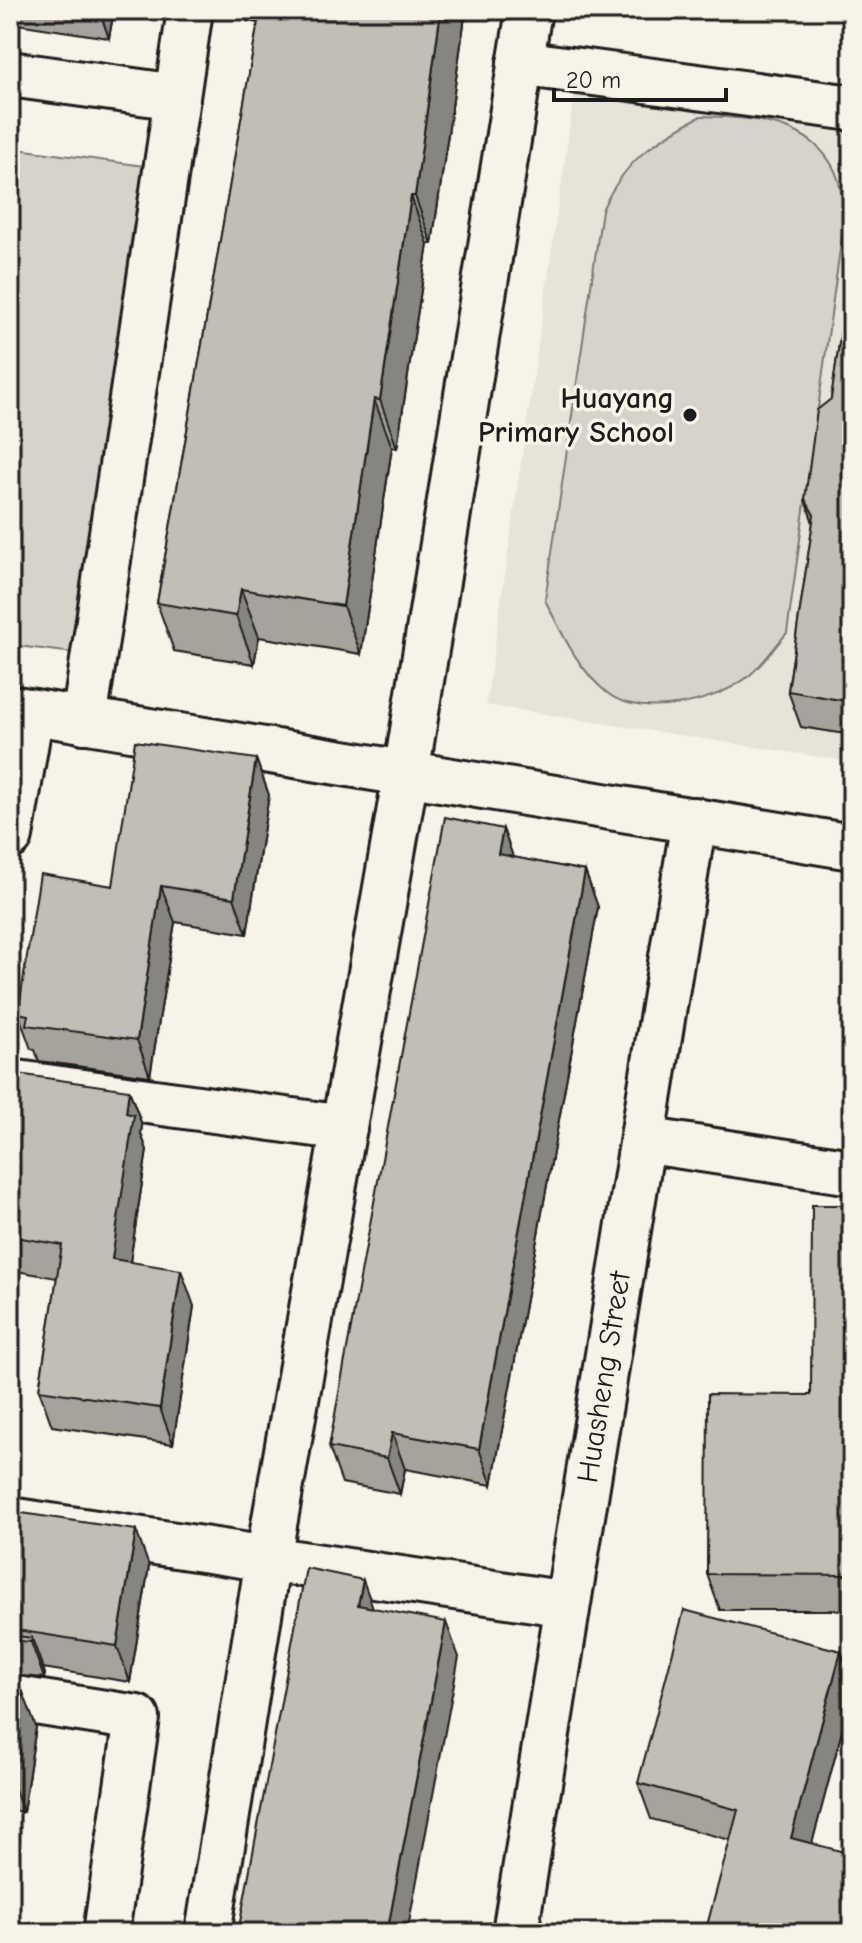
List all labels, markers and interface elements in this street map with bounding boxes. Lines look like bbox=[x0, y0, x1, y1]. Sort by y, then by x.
scale bar bbox=[554, 52, 726, 102]
text: 20 m bbox=[566, 66, 621, 94]
place label: Huayang Primary School bbox=[478, 381, 674, 450]
marker: Huayang Primary School bbox=[681, 406, 699, 424]
street label: Huasheng Street bbox=[570, 1267, 638, 1485]

